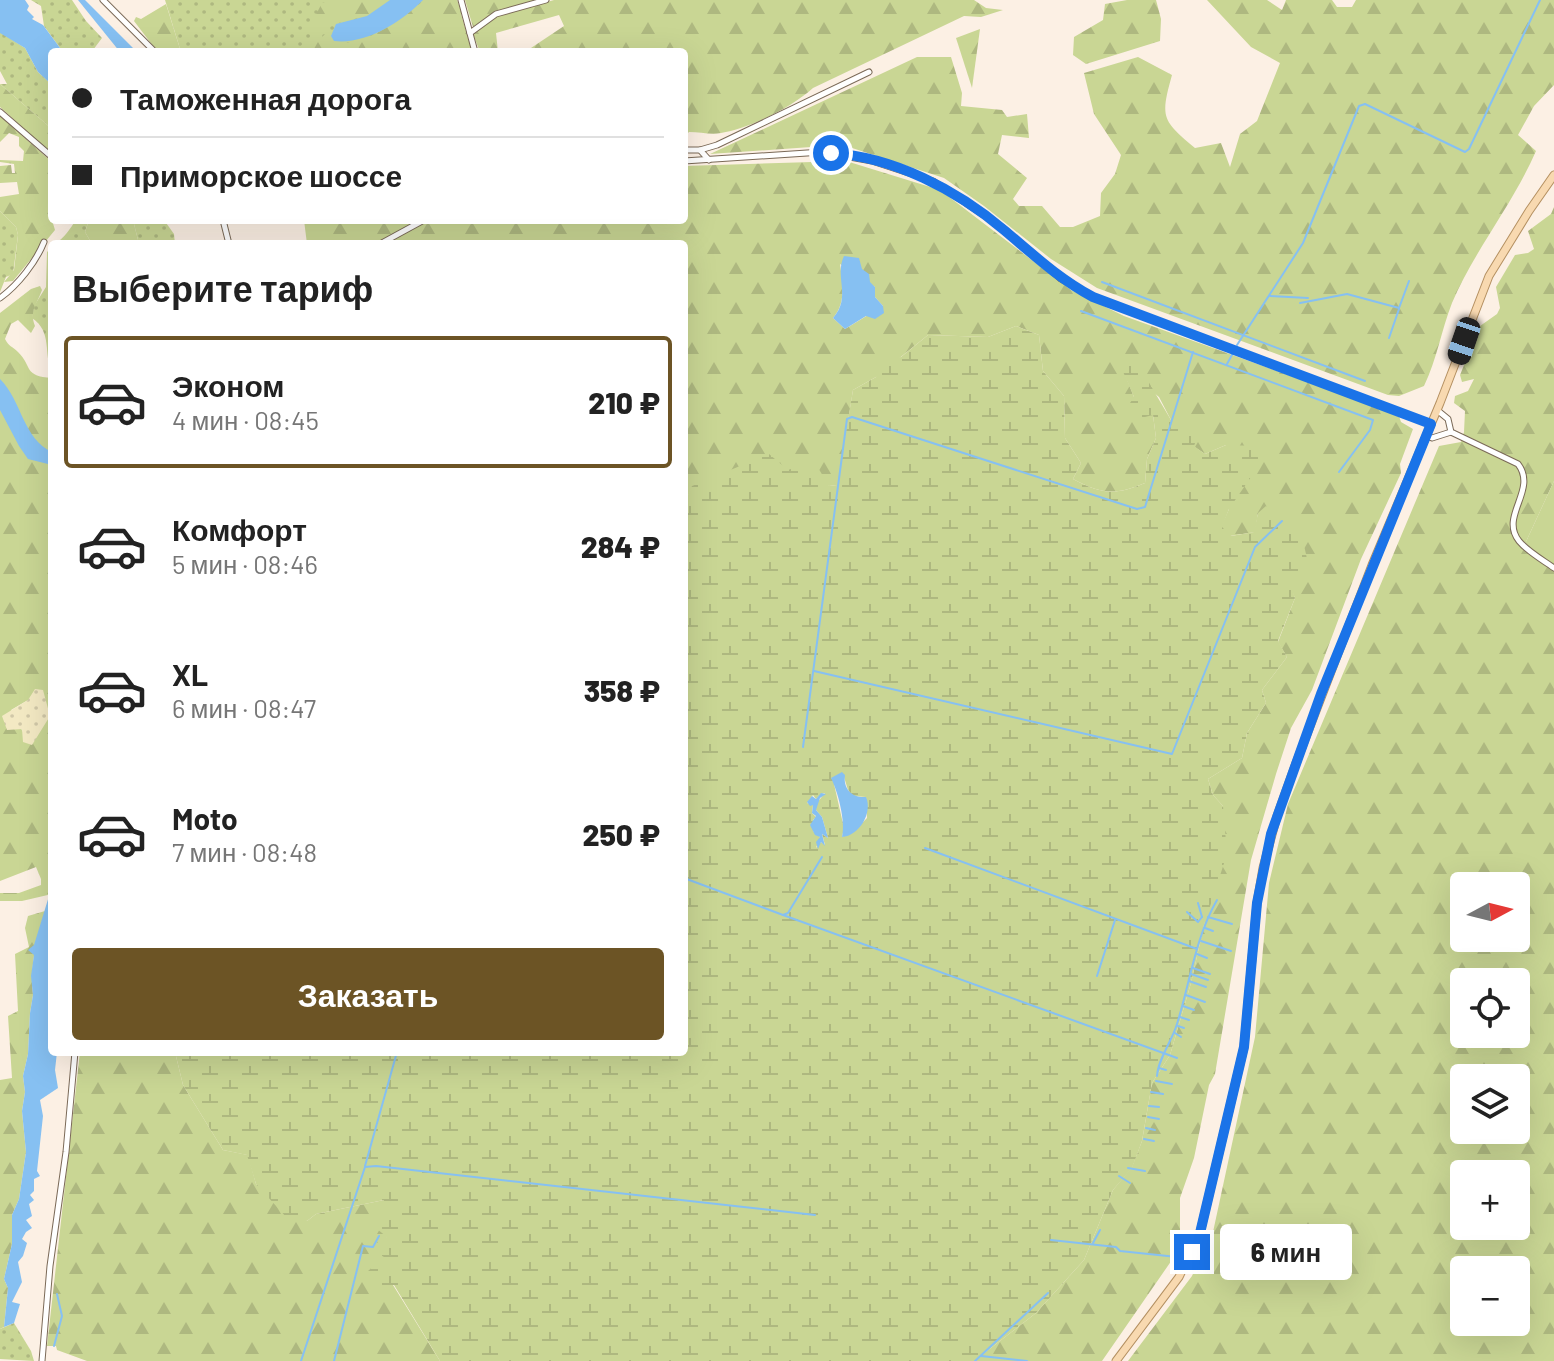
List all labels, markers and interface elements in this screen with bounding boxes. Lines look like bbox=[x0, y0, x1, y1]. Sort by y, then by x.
text: Таможенная дорога bbox=[120, 80, 411, 116]
route start bbox=[813, 135, 849, 171]
text: Приморское шоссе bbox=[120, 157, 402, 193]
text: Выберите тариф bbox=[72, 266, 373, 309]
car bbox=[1445, 314, 1483, 368]
icon: car bbox=[76, 366, 148, 438]
text: Эконом bbox=[172, 367, 285, 403]
text: 210 ₽ bbox=[588, 384, 660, 420]
text: 4 мин · 08:45 bbox=[172, 404, 319, 435]
icon: car bbox=[76, 510, 148, 582]
text: Комфорт bbox=[172, 511, 307, 547]
text: 284 ₽ bbox=[581, 528, 660, 564]
text: 5 мин · 08:46 bbox=[172, 548, 318, 579]
icon: car bbox=[76, 654, 148, 726]
text: XL bbox=[172, 656, 208, 692]
text: 358 ₽ bbox=[584, 672, 660, 708]
text: 6 мин · 08:47 bbox=[172, 692, 316, 723]
icon: car bbox=[76, 798, 148, 870]
text: Moto bbox=[172, 800, 238, 836]
text: 250 ₽ bbox=[582, 816, 660, 852]
text: 7 мин · 08:48 bbox=[172, 836, 317, 867]
north arrow bbox=[1450, 872, 1530, 952]
map controls bbox=[1450, 872, 1530, 1336]
button: Заказать bbox=[72, 948, 664, 1040]
button: locate bbox=[1450, 968, 1530, 1048]
button: layers bbox=[1450, 1064, 1530, 1144]
button: + bbox=[1450, 1160, 1530, 1240]
callout: 6 мин bbox=[1220, 1224, 1352, 1280]
route end bbox=[1174, 1234, 1210, 1270]
text: 6 мин bbox=[1251, 1236, 1321, 1267]
button: − bbox=[1450, 1256, 1530, 1336]

